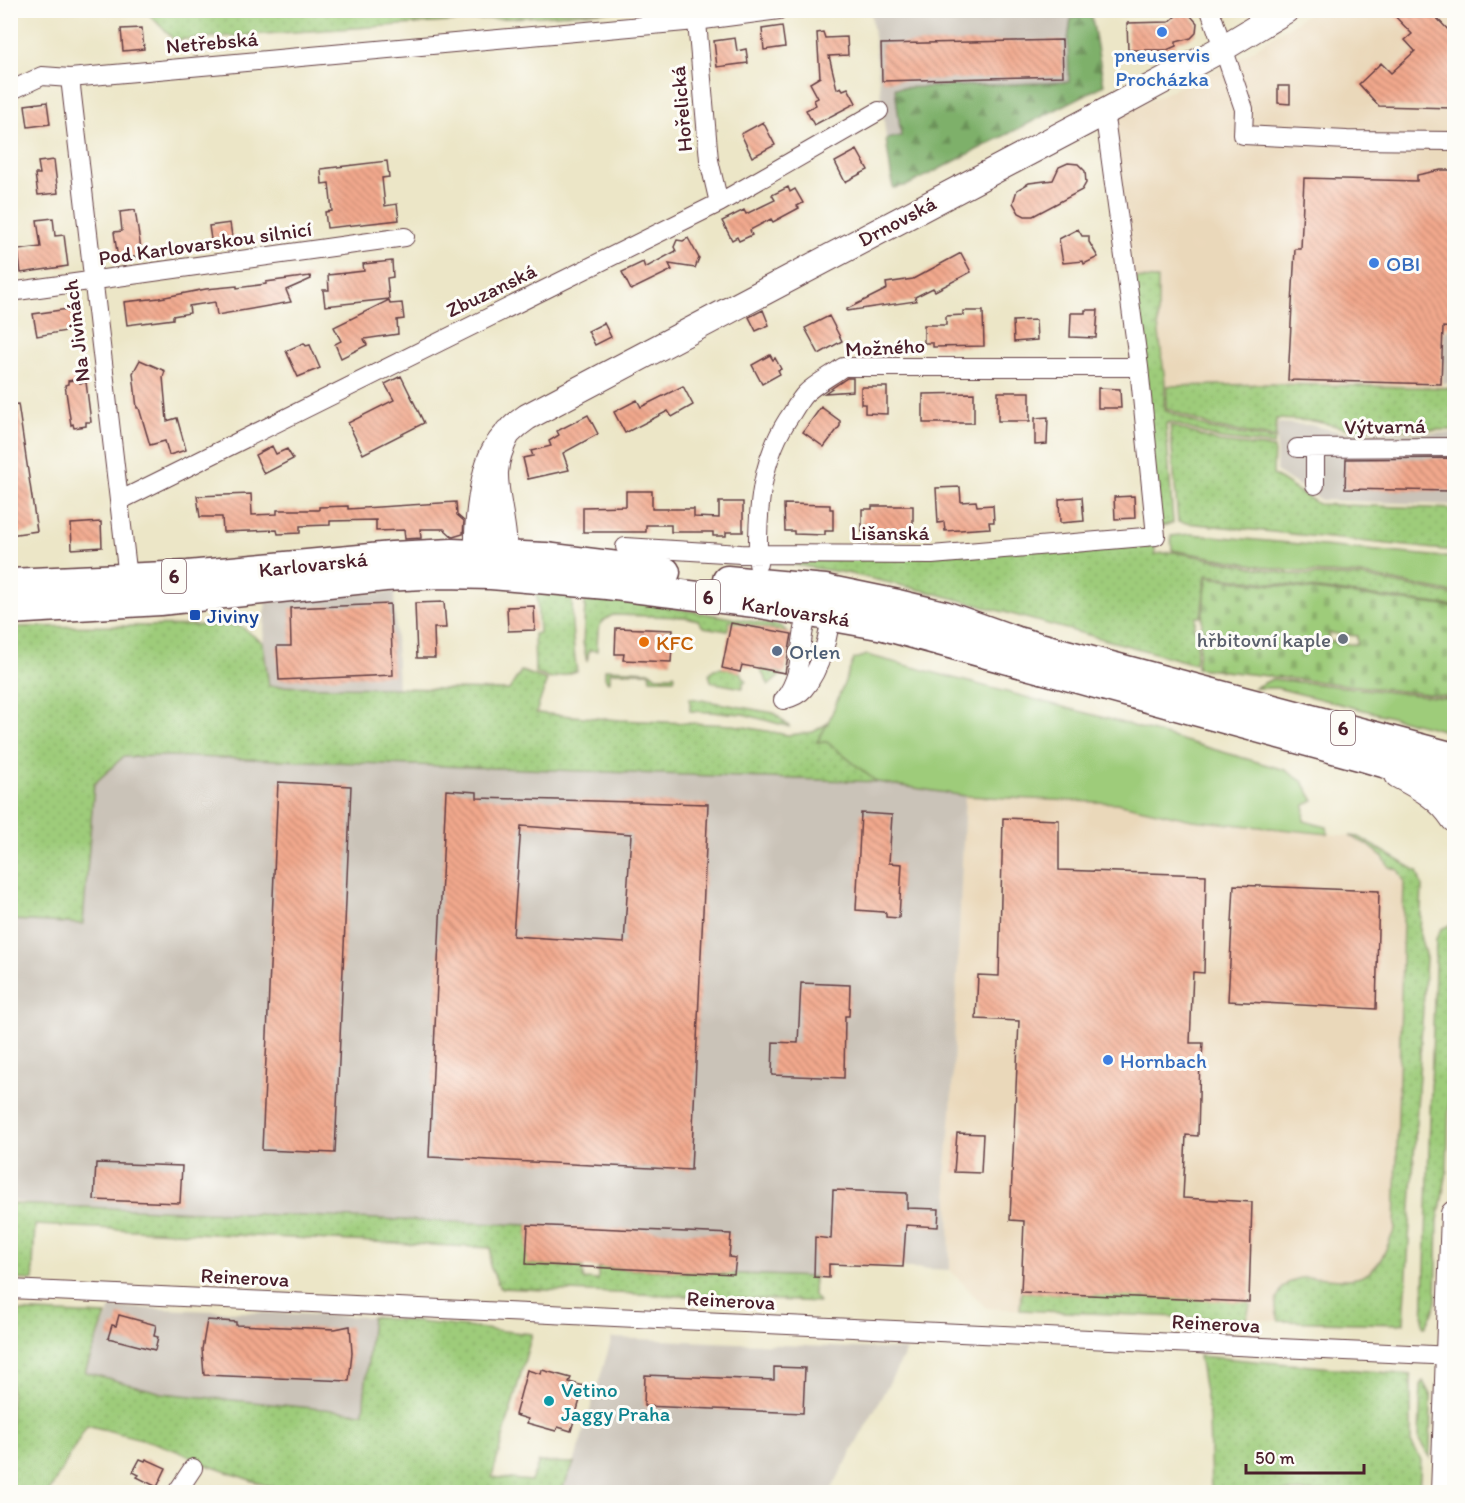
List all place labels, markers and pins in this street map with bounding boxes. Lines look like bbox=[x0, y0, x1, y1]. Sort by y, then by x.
marker: pneuservis Procházka bbox=[1155, 25, 1169, 39]
place label: pneuservis Procházka bbox=[1114, 42, 1210, 91]
place label: OBI bbox=[1386, 251, 1420, 276]
marker: OBI bbox=[1367, 256, 1381, 270]
place label: Jiviny bbox=[207, 603, 259, 628]
marker: Jiviny bbox=[188, 608, 202, 622]
place label: hřbitovní kaple bbox=[1197, 627, 1331, 652]
place label: KFC bbox=[656, 630, 694, 655]
marker: hřbitovní kaple bbox=[1336, 632, 1350, 646]
marker: KFC bbox=[637, 635, 651, 649]
place label: Orlen bbox=[789, 639, 841, 664]
marker: Orlen bbox=[770, 644, 784, 658]
place label: Hornbach bbox=[1120, 1048, 1207, 1073]
marker: Hornbach bbox=[1101, 1053, 1115, 1067]
place label: Vetino Jaggy Praha bbox=[561, 1377, 670, 1426]
marker: Vetino Jaggy Praha bbox=[542, 1394, 556, 1408]

